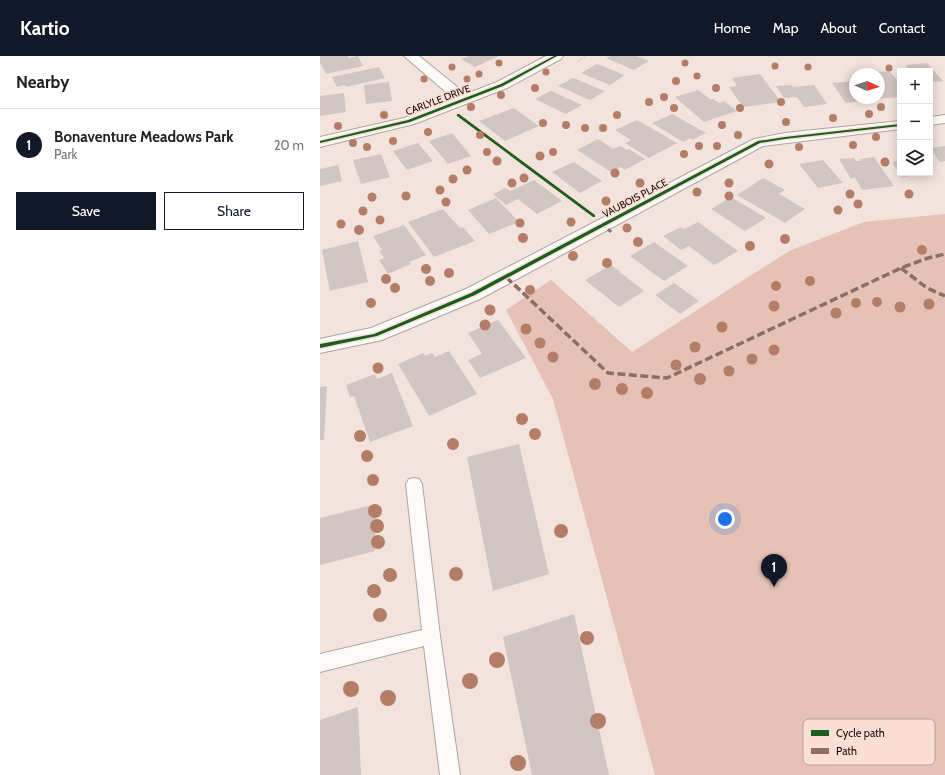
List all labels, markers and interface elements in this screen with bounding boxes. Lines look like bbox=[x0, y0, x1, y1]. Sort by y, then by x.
text: Kartio bbox=[20, 17, 69, 40]
text: Home bbox=[714, 19, 751, 37]
text: Map bbox=[773, 19, 798, 37]
text: About bbox=[820, 19, 857, 37]
text: Contact bbox=[879, 19, 925, 37]
north arrow bbox=[849, 68, 885, 104]
map controls bbox=[897, 68, 933, 176]
button: + bbox=[897, 68, 933, 104]
text: Nearby bbox=[16, 72, 69, 92]
street label: CARLYLE DRIVE bbox=[404, 82, 473, 118]
button: − bbox=[897, 104, 933, 140]
text: Bonaventure Meadows Park bbox=[54, 128, 234, 146]
text: 1 bbox=[27, 137, 31, 153]
text: 20 m bbox=[274, 137, 304, 153]
button: layers bbox=[897, 140, 933, 176]
text: Park bbox=[54, 146, 77, 162]
street label: VAUBOIS PLACE bbox=[600, 175, 670, 221]
button: Save bbox=[16, 192, 156, 230]
button: Share bbox=[164, 192, 304, 230]
your location bbox=[715, 509, 735, 529]
pin: 1 bbox=[761, 554, 787, 587]
legend bbox=[803, 719, 935, 765]
text: Cycle path bbox=[836, 726, 885, 740]
text: Path bbox=[836, 744, 857, 758]

